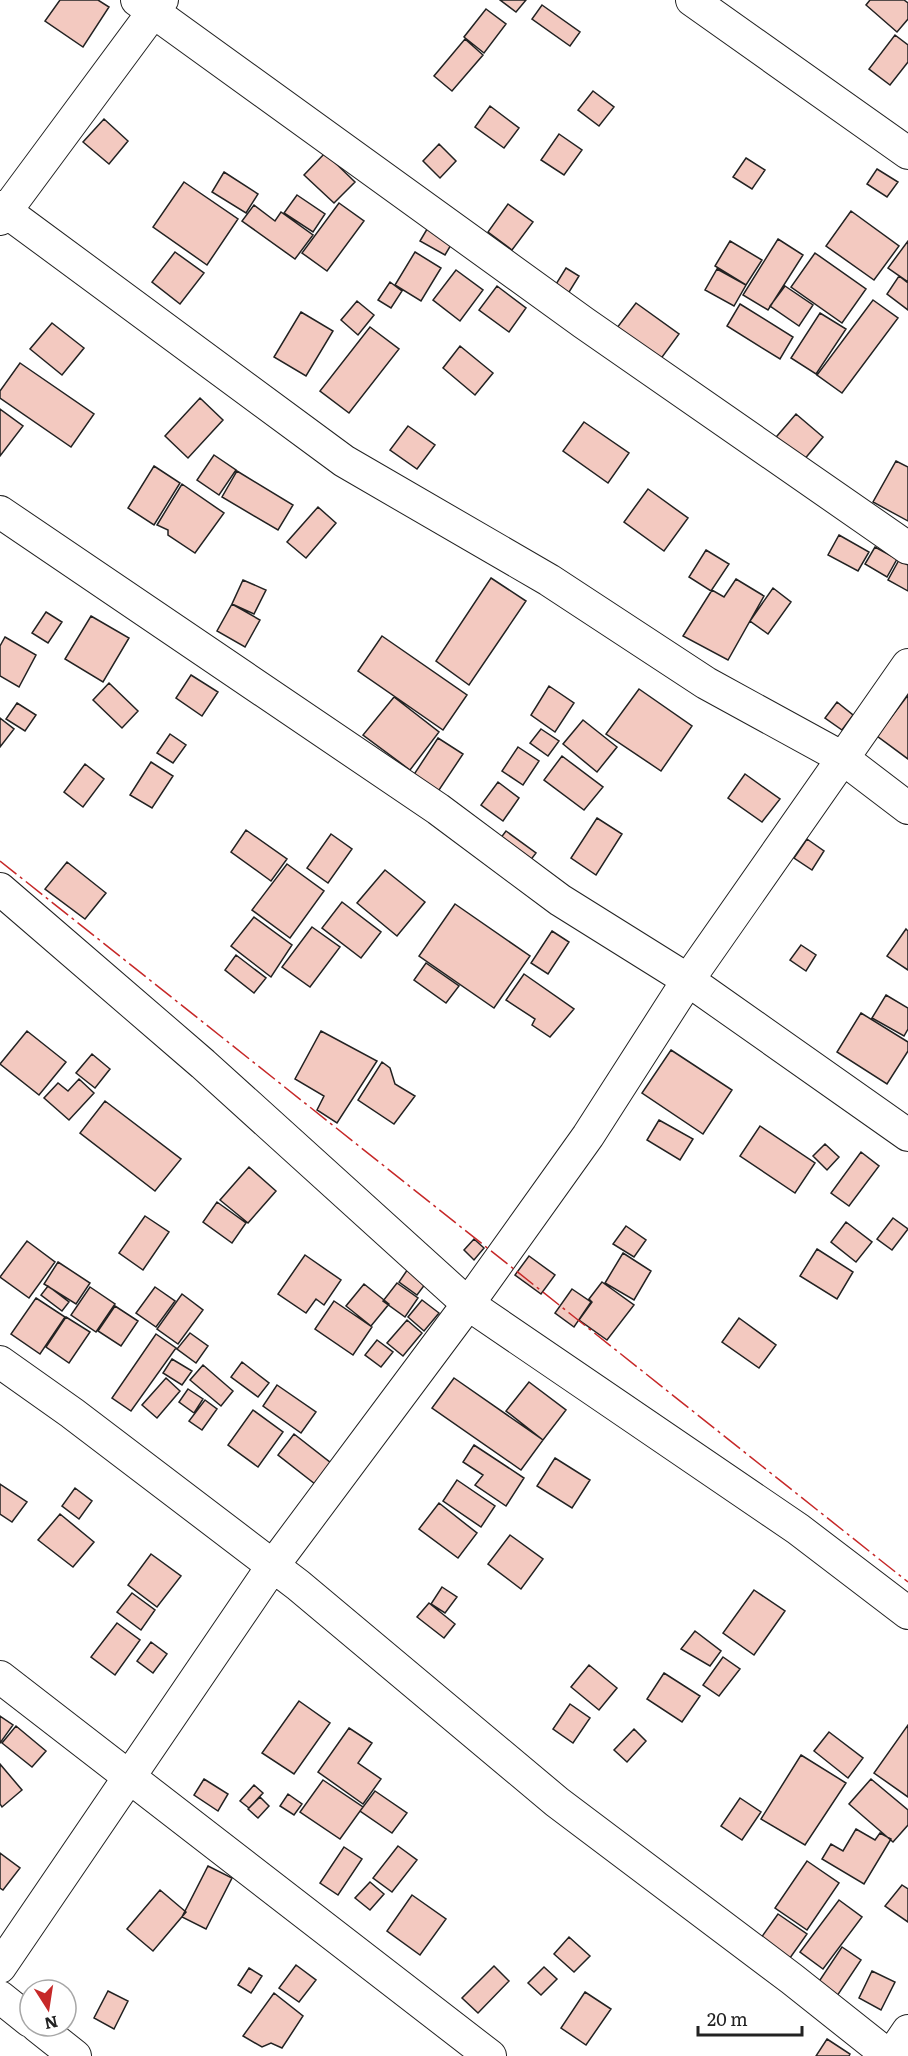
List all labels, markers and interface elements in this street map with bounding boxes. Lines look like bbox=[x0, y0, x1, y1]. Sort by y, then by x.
north arrow bbox=[18, 1978, 78, 2038]
scale bar bbox=[698, 1999, 802, 2037]
text: 20 m bbox=[707, 2005, 748, 2032]
text: N bbox=[42, 2011, 60, 2037]

